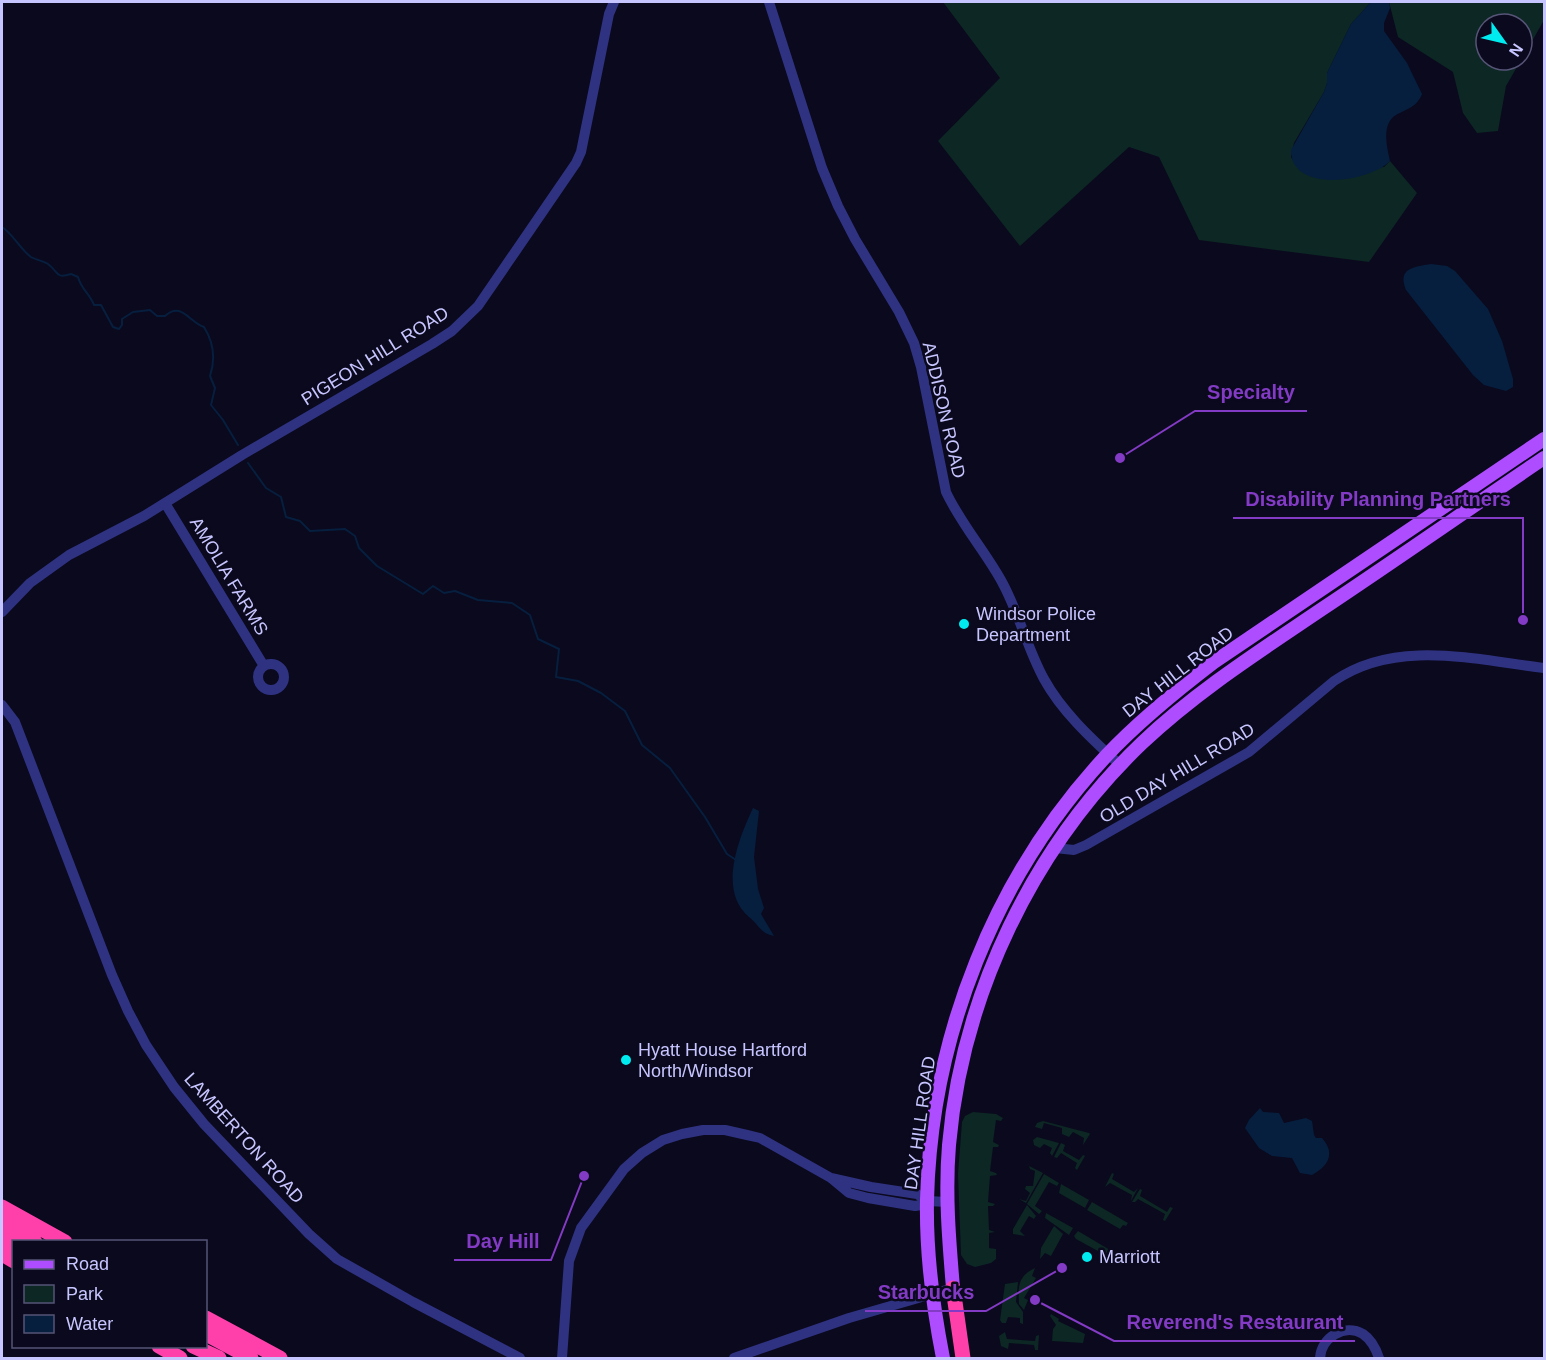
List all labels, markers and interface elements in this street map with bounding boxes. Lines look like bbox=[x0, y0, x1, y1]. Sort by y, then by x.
north arrow bbox=[1474, 12, 1534, 72]
text: N bbox=[1506, 41, 1526, 60]
street label: PIGEON HILL ROAD bbox=[298, 303, 452, 409]
street label: ADDISON ROAD bbox=[919, 340, 969, 480]
callout: Specialty bbox=[1195, 373, 1307, 411]
text: Specialty bbox=[1207, 381, 1296, 403]
callout: Disability Planning Partners bbox=[1233, 480, 1523, 518]
text: Disability Planning Partners bbox=[1245, 488, 1511, 510]
street label: AMOLIA FARMS bbox=[186, 513, 272, 639]
place label: Windsor Police Department bbox=[976, 604, 1096, 645]
marker: Windsor Police Department bbox=[957, 617, 971, 631]
street label: DAY HILL ROAD bbox=[1119, 623, 1237, 721]
street label: OLD DAY HILL ROAD bbox=[1096, 719, 1258, 827]
place label: Hyatt House Hartford North/Windsor bbox=[638, 1040, 807, 1081]
marker: Hyatt House Hartford North/Windsor bbox=[619, 1053, 633, 1067]
street label: DAY HILL ROAD bbox=[901, 1055, 939, 1191]
street label: LAMBERTON ROAD bbox=[180, 1069, 308, 1207]
callout: Day Hill bbox=[454, 1222, 551, 1260]
text: Day Hill bbox=[466, 1230, 540, 1252]
legend bbox=[12, 1240, 207, 1348]
place label: Marriott bbox=[1099, 1247, 1160, 1267]
marker: Marriott bbox=[1080, 1250, 1094, 1264]
text: Road bbox=[66, 1254, 109, 1274]
callout: Starbucks bbox=[865, 1273, 986, 1311]
text: Starbucks bbox=[878, 1281, 974, 1303]
text: Park bbox=[66, 1284, 104, 1304]
callout: Reverend's Restaurant bbox=[1114, 1303, 1355, 1341]
text: Reverend's Restaurant bbox=[1126, 1311, 1344, 1333]
text: Water bbox=[66, 1314, 113, 1334]

